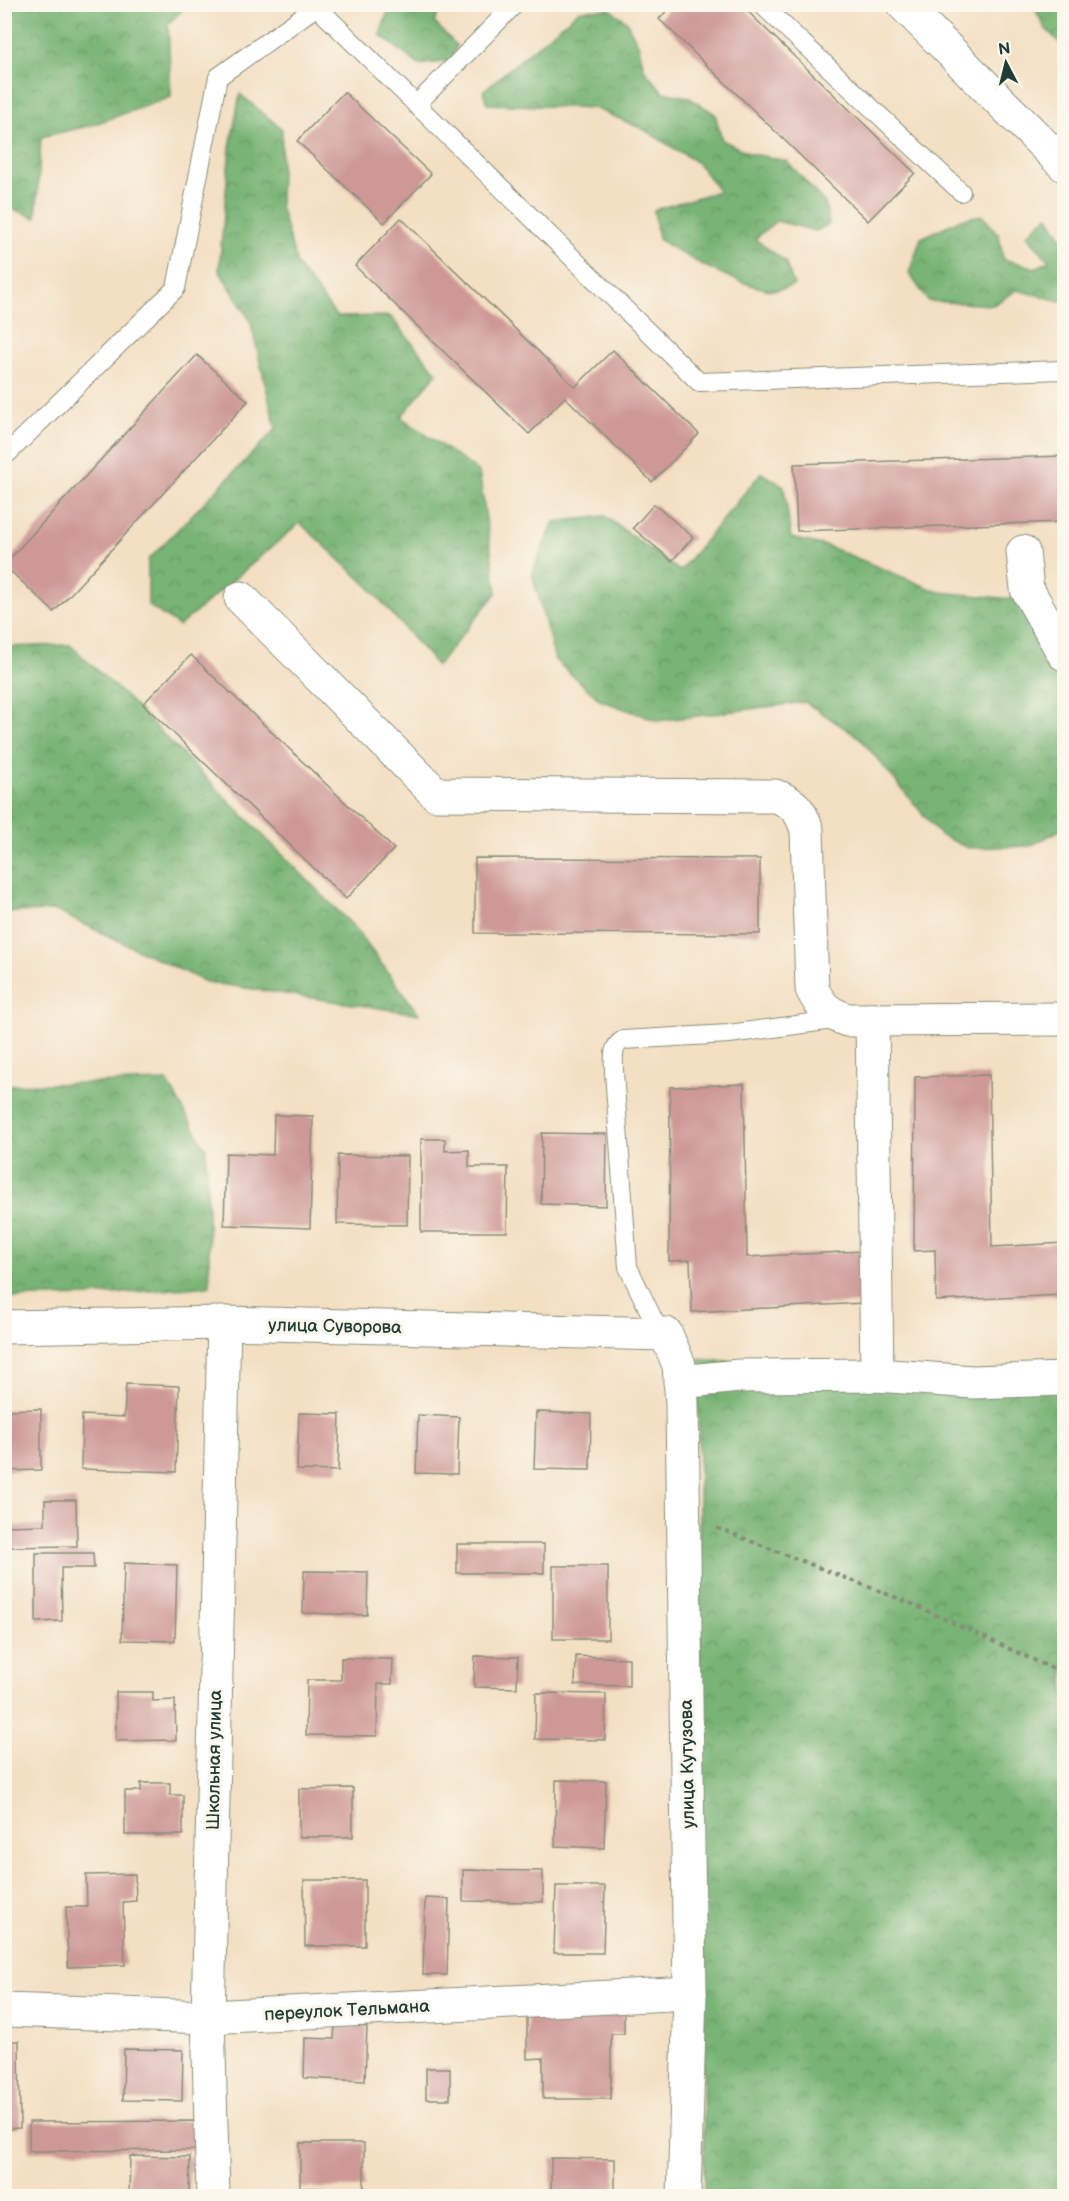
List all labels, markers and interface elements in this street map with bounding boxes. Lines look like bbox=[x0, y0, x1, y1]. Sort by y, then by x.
north arrow bbox=[976, 33, 1036, 93]
text: N bbox=[997, 39, 1011, 60]
street label: улица Суворова bbox=[268, 1315, 402, 1338]
street label: Школьная улица bbox=[203, 1689, 226, 1830]
street label: улица Кутузова bbox=[676, 1699, 699, 1829]
street label: переулок Тельмана bbox=[264, 1996, 431, 2025]

